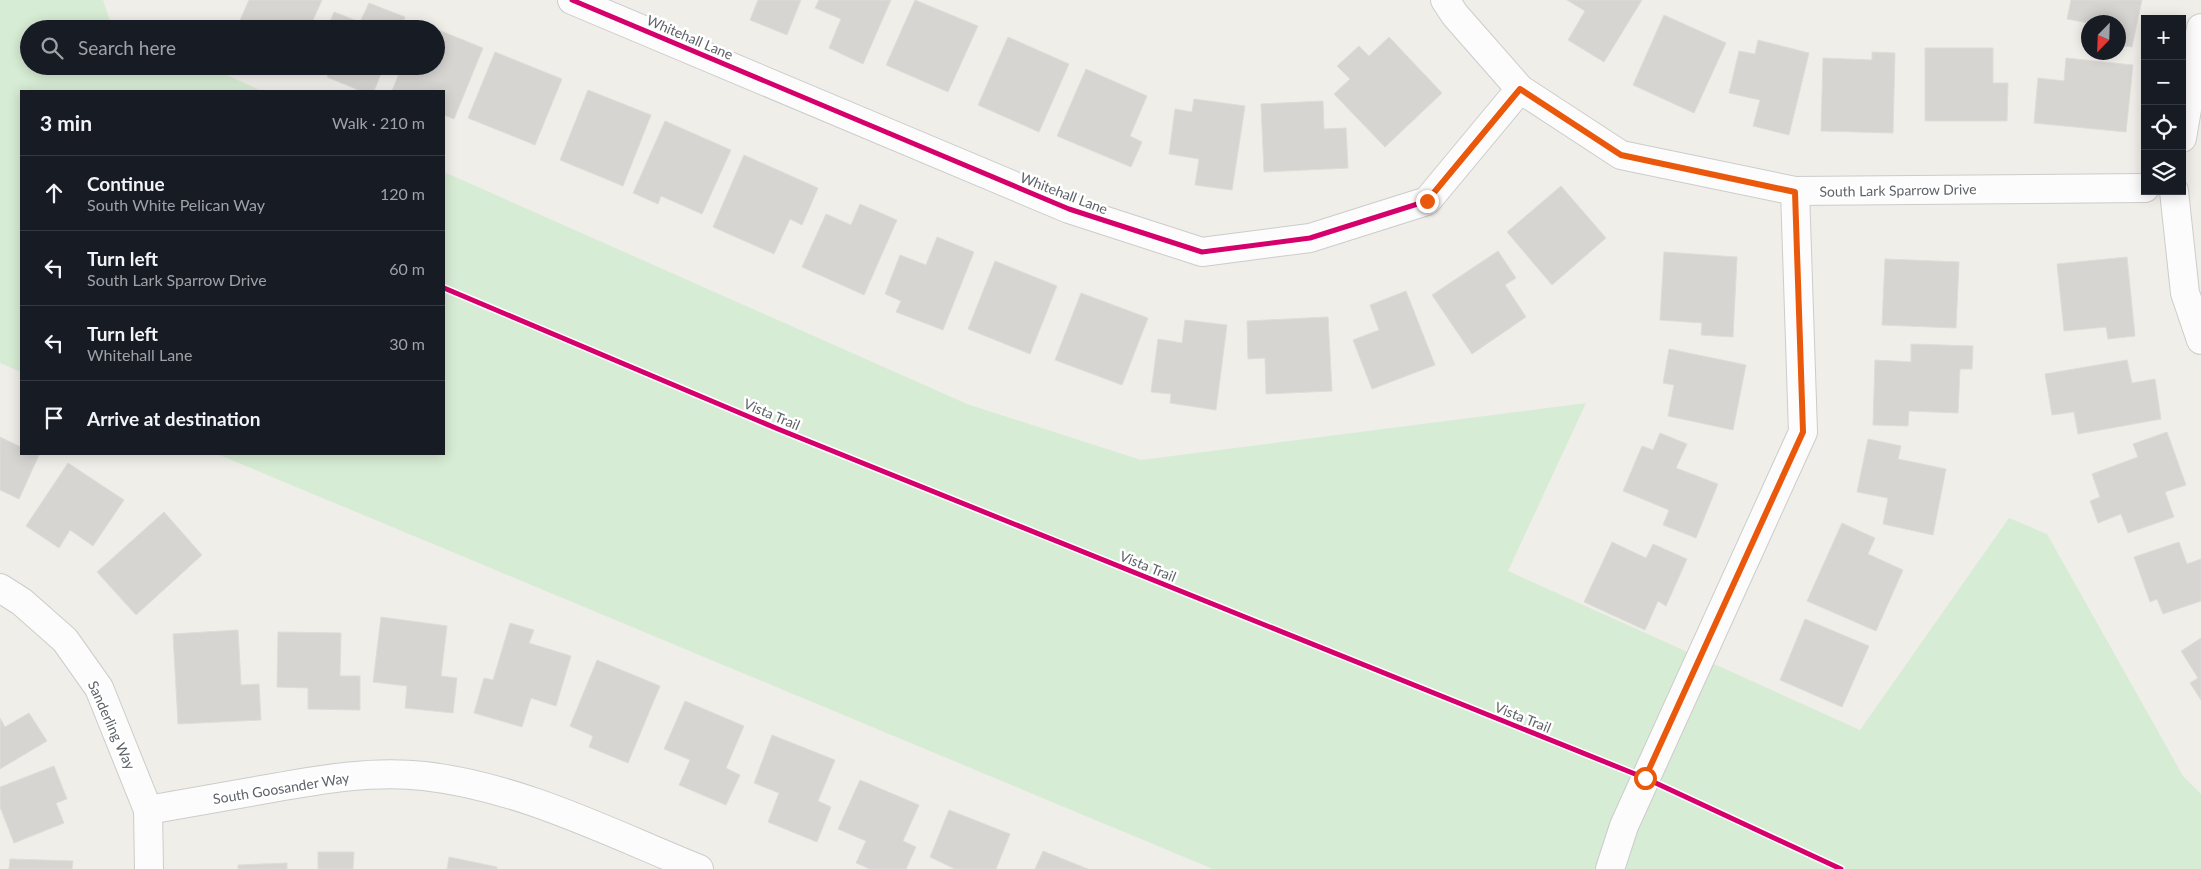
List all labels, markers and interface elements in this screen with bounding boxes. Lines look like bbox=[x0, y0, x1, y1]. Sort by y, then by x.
street label: Whitehall Lane bbox=[644, 11, 736, 63]
north arrow bbox=[2081, 15, 2126, 60]
map controls bbox=[2141, 15, 2186, 195]
button: + bbox=[2141, 15, 2186, 60]
search box bbox=[20, 20, 445, 75]
icon: search bbox=[38, 34, 66, 62]
text: Search here bbox=[78, 36, 176, 59]
button: − bbox=[2141, 60, 2186, 105]
button: locate bbox=[2141, 105, 2186, 150]
text: 3 min bbox=[40, 110, 92, 135]
text: Walk · 210 m bbox=[332, 113, 425, 132]
button: layers bbox=[2141, 150, 2186, 195]
street label: Whitehall Lane bbox=[1018, 169, 1110, 217]
text: Continue bbox=[87, 172, 165, 195]
icon: ahead bbox=[40, 179, 68, 207]
street label: South Lark Sparrow Drive bbox=[1819, 180, 1977, 200]
text: 120 m bbox=[380, 184, 425, 203]
route end bbox=[1416, 190, 1439, 213]
text: South White Pelican Way bbox=[87, 195, 265, 214]
text: Turn left bbox=[87, 247, 158, 270]
icon: left bbox=[40, 254, 68, 282]
text: 60 m bbox=[389, 259, 425, 278]
text: South Lark Sparrow Drive bbox=[87, 270, 267, 289]
text: Turn left bbox=[87, 322, 158, 345]
icon: left bbox=[40, 329, 68, 357]
text: 30 m bbox=[389, 334, 425, 353]
text: Whitehall Lane bbox=[87, 345, 192, 364]
street label: Vista Trail bbox=[741, 395, 803, 433]
icon: arrive bbox=[40, 404, 68, 432]
text: Arrive at destination bbox=[87, 407, 260, 430]
street label: Vista Trail bbox=[1117, 547, 1179, 585]
street label: Sanderling Way bbox=[85, 678, 139, 773]
street label: Vista Trail bbox=[1492, 698, 1554, 736]
route start bbox=[1634, 767, 1657, 790]
street label: South Goosander Way bbox=[212, 769, 351, 807]

